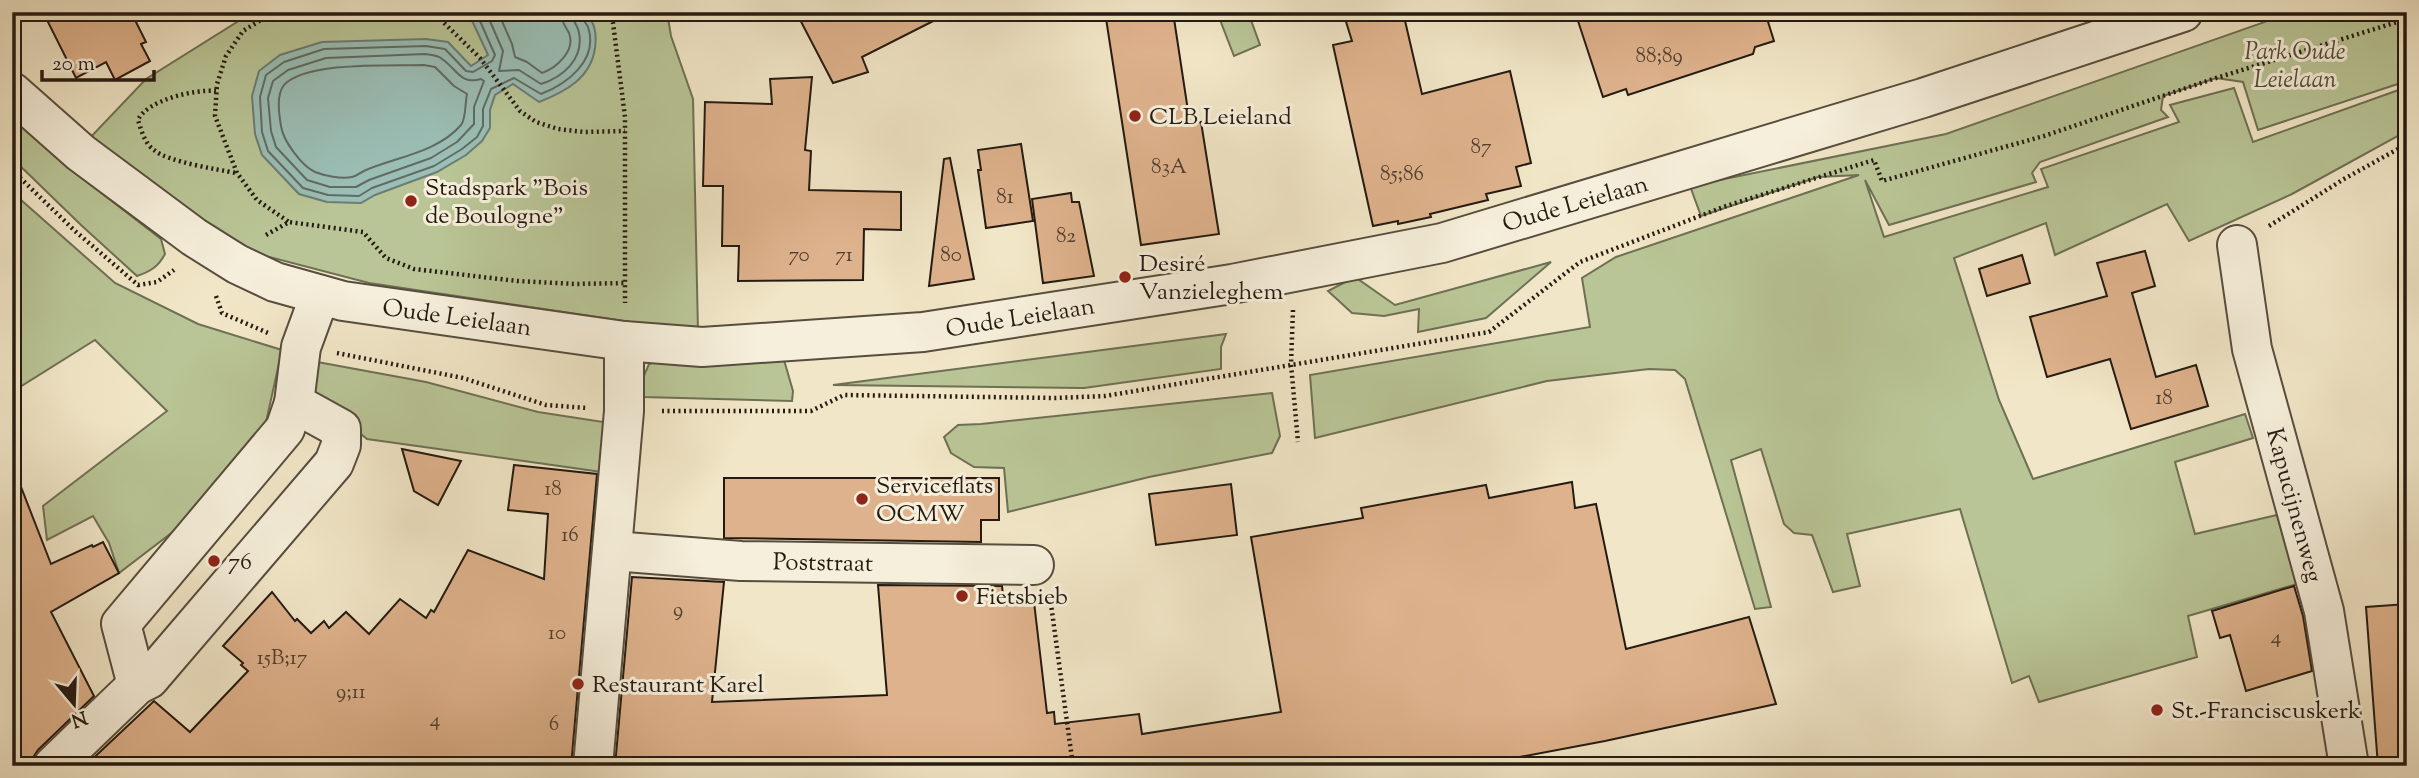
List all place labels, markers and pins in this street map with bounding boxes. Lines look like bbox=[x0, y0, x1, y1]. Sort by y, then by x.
place label: CLB Leieland bbox=[1149, 101, 1292, 135]
marker: CLB Leieland bbox=[1127, 108, 1143, 124]
place label: Stadspark "Bois de Boulogne" bbox=[425, 172, 588, 234]
marker: Stadspark "Bois de Boulogne" bbox=[403, 193, 419, 209]
place label: Desiré Vanzieleghem bbox=[1139, 248, 1283, 310]
marker: Desiré Vanzieleghem bbox=[1117, 269, 1133, 285]
place label: Serviceflats OCMW bbox=[876, 470, 993, 532]
marker: Serviceflats OCMW bbox=[854, 491, 870, 507]
place label: 76 bbox=[228, 546, 252, 580]
marker: 76 bbox=[206, 553, 222, 569]
place label: Fietsbieb bbox=[976, 581, 1068, 615]
marker: Fietsbieb bbox=[954, 588, 970, 604]
place label: Restaurant Karel bbox=[592, 669, 764, 703]
marker: Restaurant Karel bbox=[570, 676, 586, 692]
place label: St.-Franciscuskerk bbox=[2171, 695, 2361, 729]
marker: St.-Franciscuskerk bbox=[2149, 702, 2165, 718]

